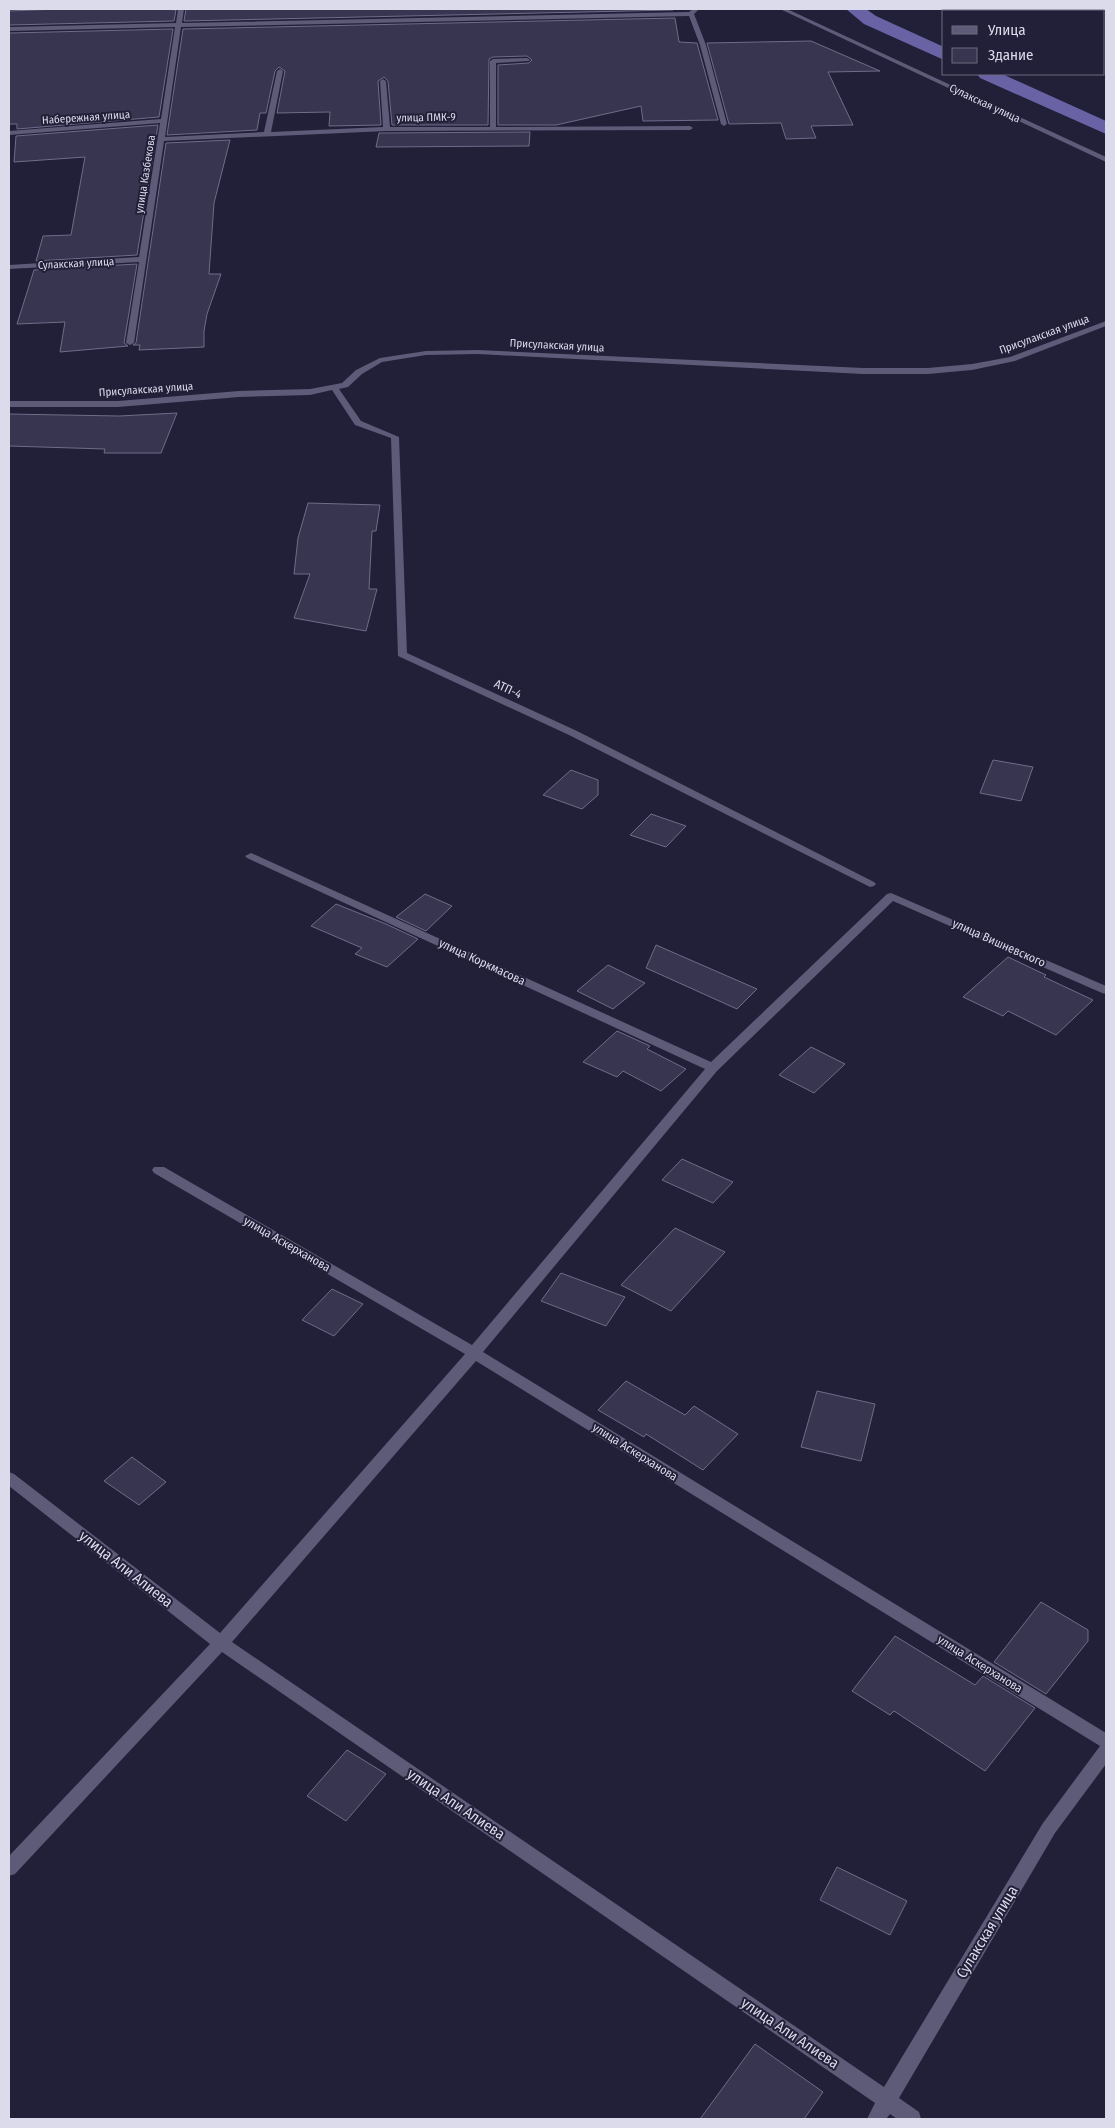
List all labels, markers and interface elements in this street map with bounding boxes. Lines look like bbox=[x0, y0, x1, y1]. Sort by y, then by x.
legend bbox=[942, 10, 1105, 75]
text: Улица bbox=[987, 21, 1026, 39]
text: Здание bbox=[988, 46, 1034, 64]
street label: Сулакская улица bbox=[947, 81, 1022, 126]
street label: Набережная улица bbox=[42, 108, 131, 127]
street label: улица ПМК-9 bbox=[396, 110, 456, 125]
street label: улица Казбекова bbox=[133, 134, 158, 214]
street label: Сулакская улица bbox=[37, 255, 115, 272]
street label: Присулакская улица bbox=[997, 312, 1091, 357]
street label: Присулакская улица bbox=[509, 337, 605, 354]
street label: Присулакская улица bbox=[98, 380, 194, 399]
street label: АТП-4 bbox=[492, 677, 524, 701]
street label: улица Вишневского bbox=[950, 916, 1048, 970]
street label: улица Коркмасова bbox=[437, 936, 527, 988]
street label: улица Аскерханова bbox=[241, 1214, 333, 1274]
street label: улица Аскерханова bbox=[590, 1420, 680, 1484]
street label: улица Али Алиева bbox=[76, 1527, 176, 1611]
street label: улица Аскерханова bbox=[935, 1632, 1025, 1696]
street label: улица Али Алиева bbox=[404, 1765, 508, 1843]
street label: Сулакская улица bbox=[952, 1883, 1022, 1981]
street label: улица Али Алиева bbox=[738, 1994, 842, 2072]

